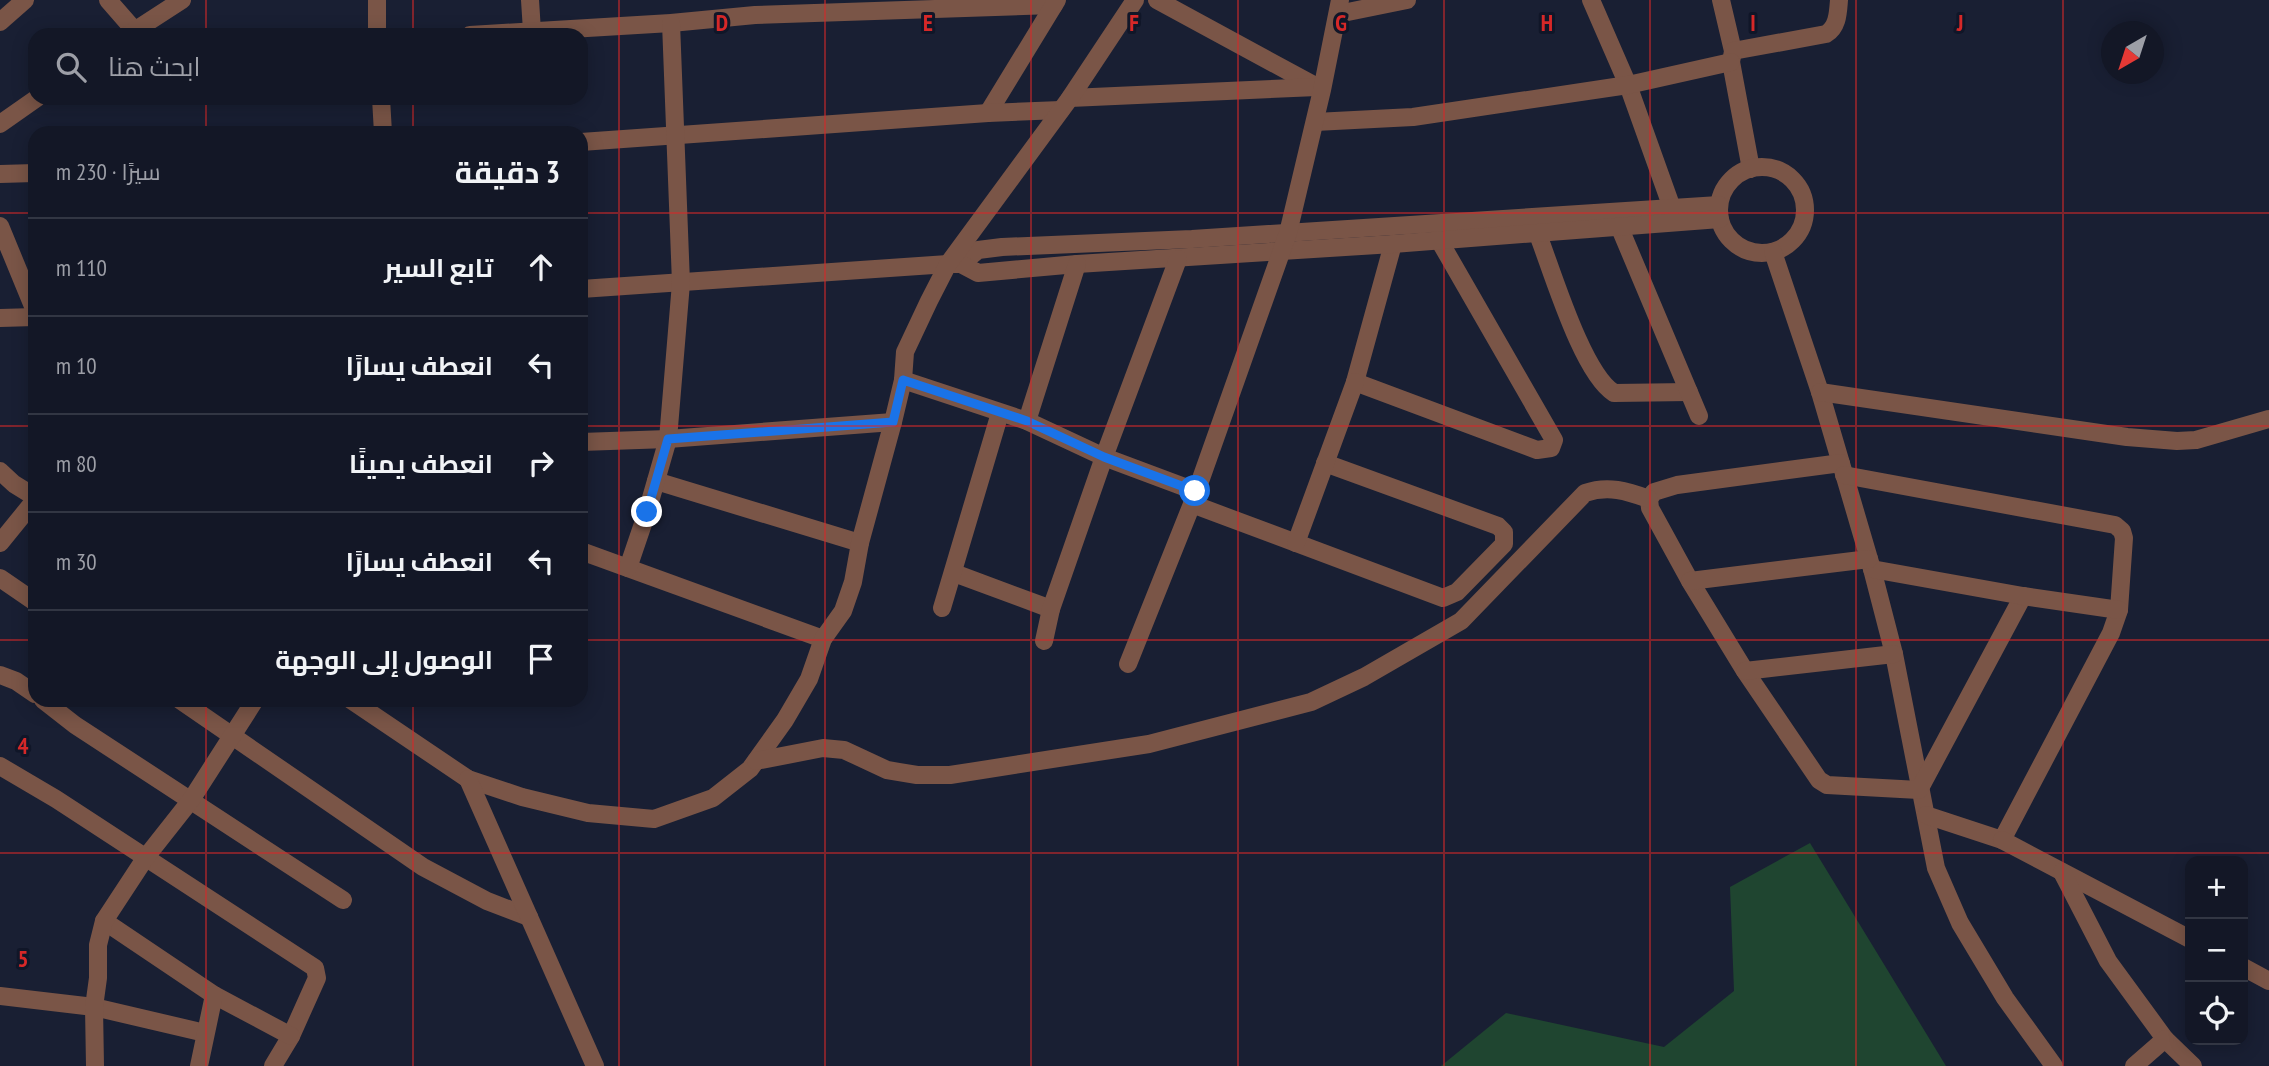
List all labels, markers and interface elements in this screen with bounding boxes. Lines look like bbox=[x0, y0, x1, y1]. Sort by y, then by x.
text: D bbox=[716, 8, 728, 37]
text: E bbox=[923, 8, 933, 37]
text: F bbox=[1129, 8, 1139, 37]
text: G bbox=[1335, 8, 1347, 37]
text: H bbox=[1541, 8, 1553, 37]
text: I bbox=[1750, 8, 1756, 37]
text: J bbox=[1956, 8, 1963, 37]
north arrow bbox=[2101, 21, 2164, 84]
search box bbox=[28, 28, 588, 105]
icon: search bbox=[52, 48, 90, 86]
text: ابحث هنا bbox=[108, 50, 200, 83]
text: 3 دقيقة bbox=[455, 152, 560, 191]
text: سيرًا · 230 m bbox=[56, 157, 160, 186]
icon: ahead bbox=[522, 248, 560, 286]
text: تابع السير bbox=[384, 251, 493, 284]
text: 110 m bbox=[56, 253, 107, 282]
icon: left bbox=[522, 346, 560, 384]
text: انعطف يسارًا bbox=[346, 349, 493, 382]
text: 10 m bbox=[56, 351, 97, 380]
icon: right bbox=[522, 444, 560, 482]
text: انعطف يمينًا bbox=[349, 447, 493, 480]
text: 80 m bbox=[56, 449, 97, 478]
route start bbox=[1179, 475, 1210, 506]
route end bbox=[631, 496, 662, 527]
icon: left bbox=[522, 542, 560, 580]
text: انعطف يسارًا bbox=[346, 545, 493, 578]
text: 30 m bbox=[56, 547, 97, 576]
icon: arrive bbox=[522, 640, 560, 678]
text: الوصول إلى الوجهة bbox=[275, 643, 493, 676]
text: 4 bbox=[18, 731, 29, 760]
map controls bbox=[2185, 856, 2248, 1045]
button: + bbox=[2185, 856, 2248, 919]
button: − bbox=[2185, 919, 2248, 982]
text: 5 bbox=[18, 944, 29, 973]
button: locate bbox=[2185, 982, 2248, 1045]

